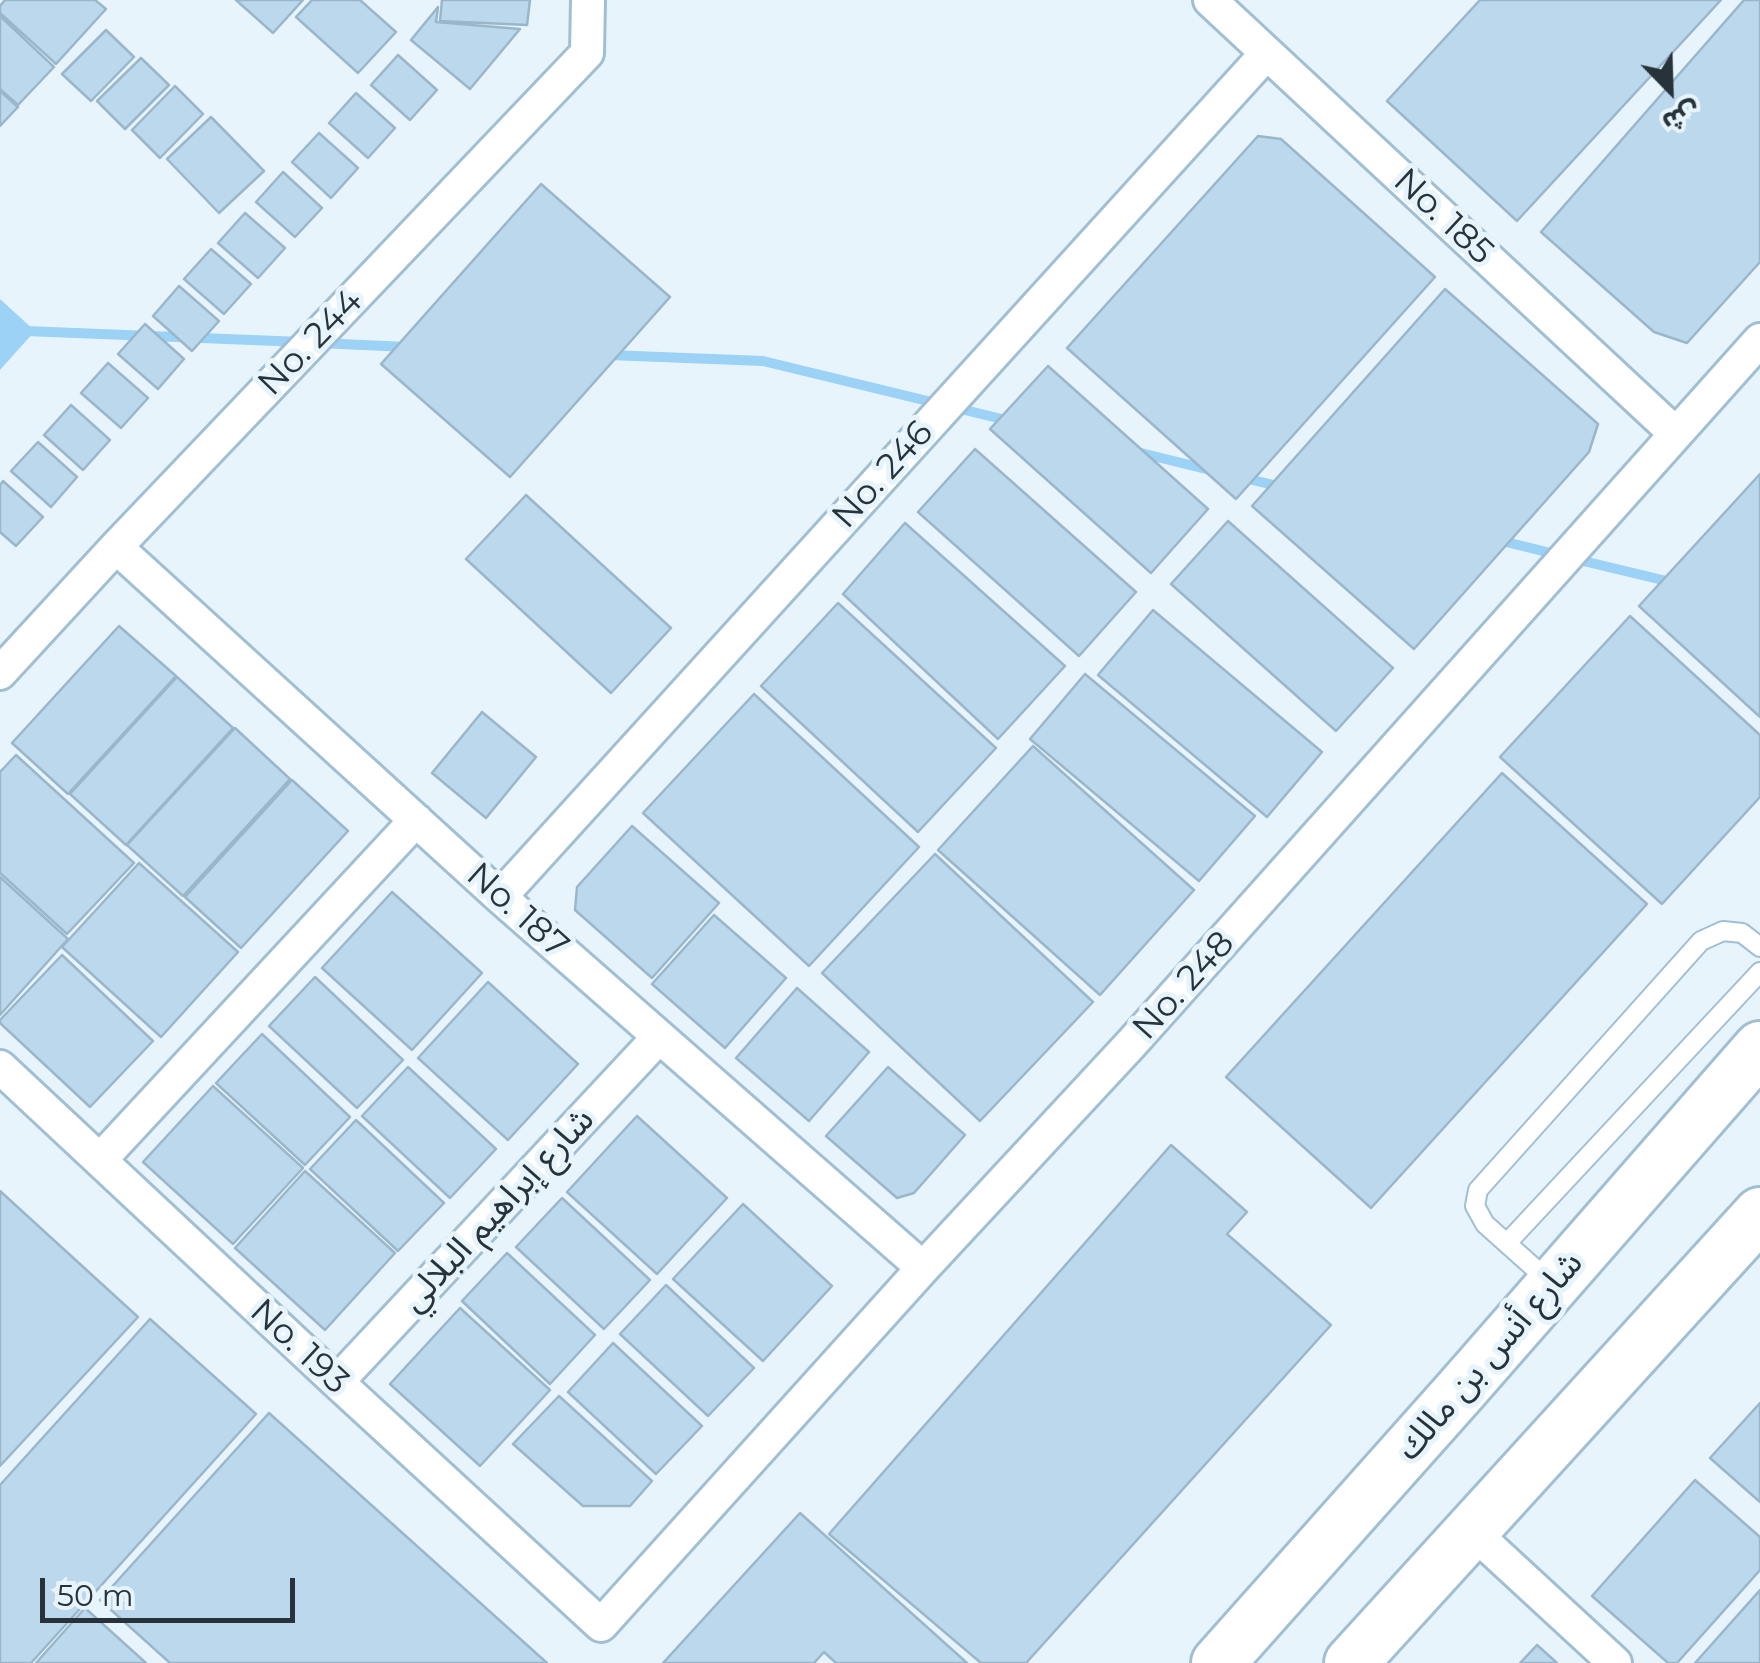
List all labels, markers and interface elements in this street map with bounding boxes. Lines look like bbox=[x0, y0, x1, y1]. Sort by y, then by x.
north arrow bbox=[1620, 40, 1720, 140]
text: ش bbox=[1657, 94, 1706, 141]
street label: No. 185 bbox=[1384, 160, 1502, 274]
street label: No. 244 bbox=[250, 281, 372, 405]
street label: No. 246 bbox=[824, 413, 942, 537]
street label: No. 187 bbox=[458, 855, 576, 967]
street label: No. 248 bbox=[1124, 923, 1244, 1049]
street label: شارع إبراهيم البلالي bbox=[393, 1099, 603, 1321]
street label: شارع أنس بن مالك bbox=[1388, 1243, 1592, 1469]
street label: No. 193 bbox=[241, 1291, 357, 1403]
scale bar bbox=[45, 1558, 300, 1620]
text: 50 m bbox=[57, 1577, 134, 1614]

